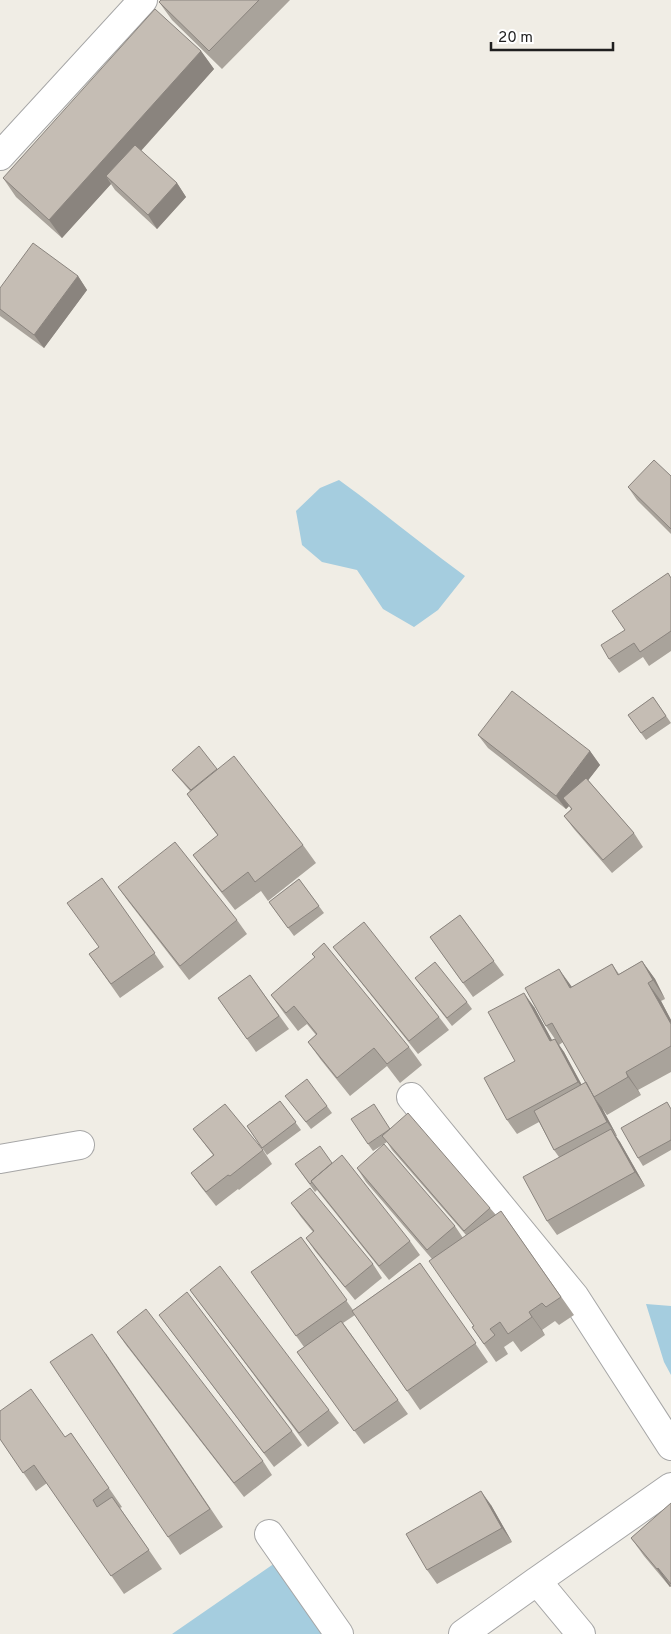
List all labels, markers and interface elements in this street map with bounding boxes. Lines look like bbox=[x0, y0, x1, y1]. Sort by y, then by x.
scale bar bbox=[491, 20, 614, 52]
text: 20 m bbox=[498, 29, 533, 48]

